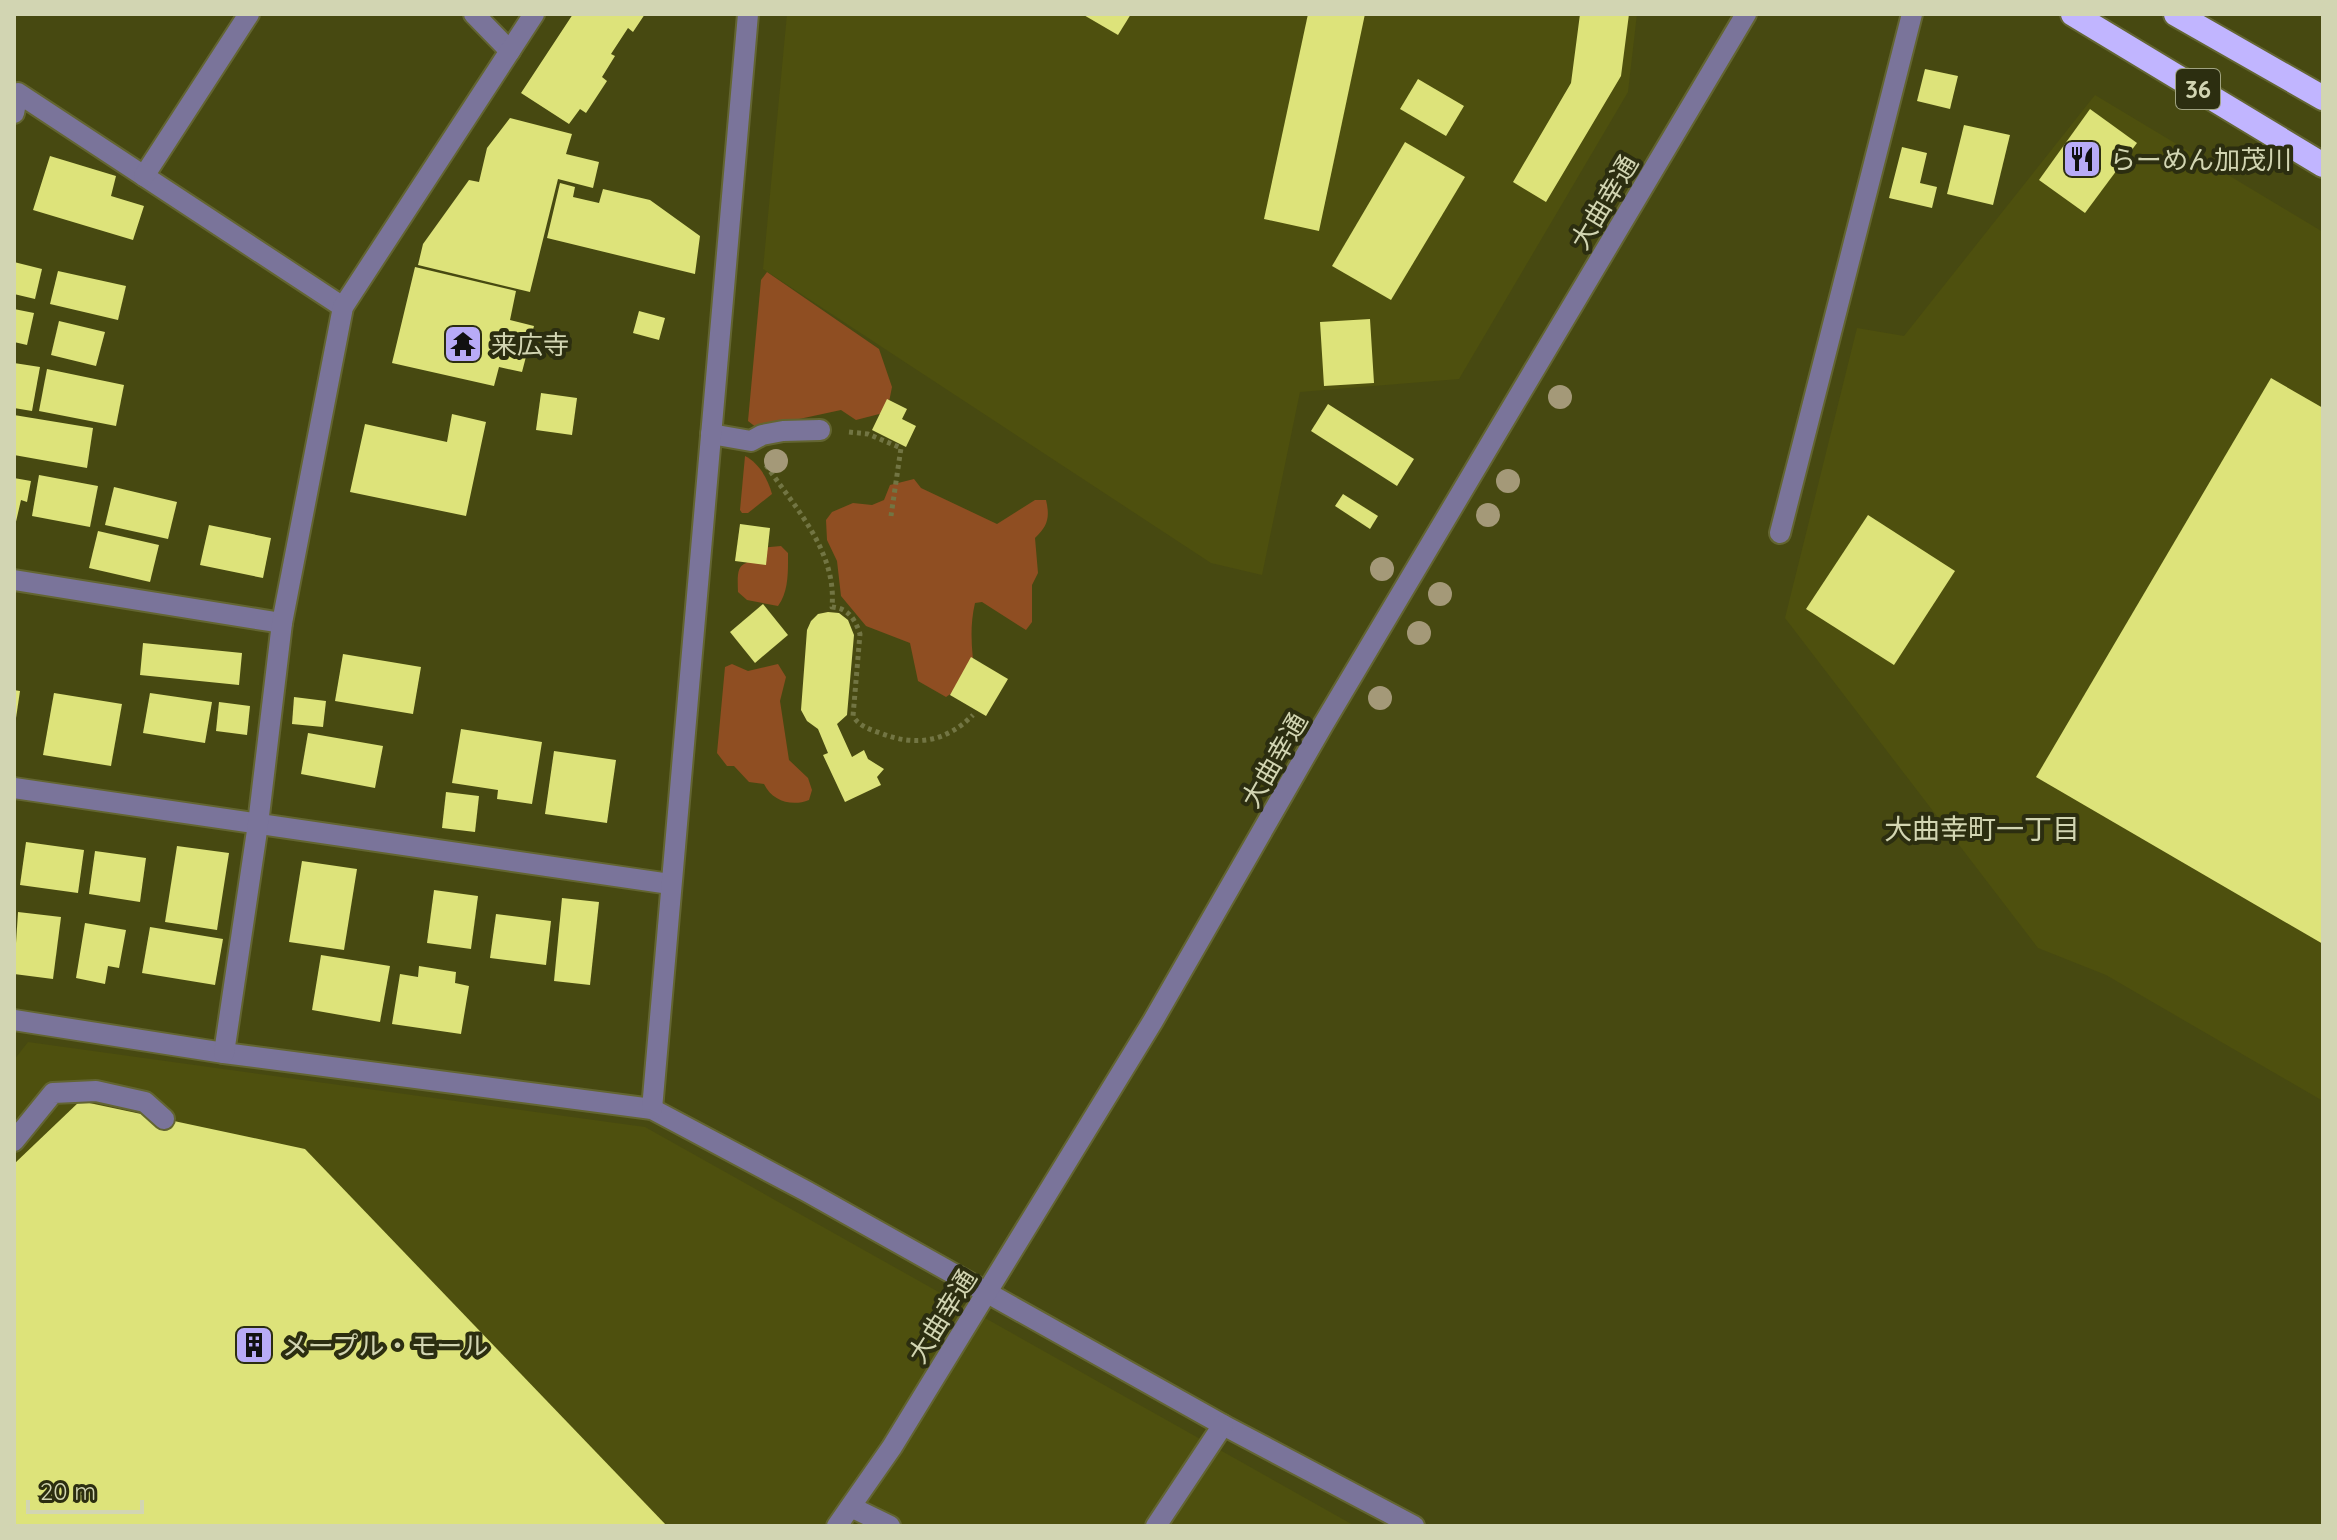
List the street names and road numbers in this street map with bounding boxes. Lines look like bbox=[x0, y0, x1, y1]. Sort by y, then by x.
road number: 36 bbox=[2176, 69, 2220, 109]
street label: 大曲幸通 bbox=[1563, 149, 1645, 255]
street label: 大曲幸通 bbox=[1234, 707, 1314, 813]
street label: 大曲幸通 bbox=[900, 1263, 984, 1369]

